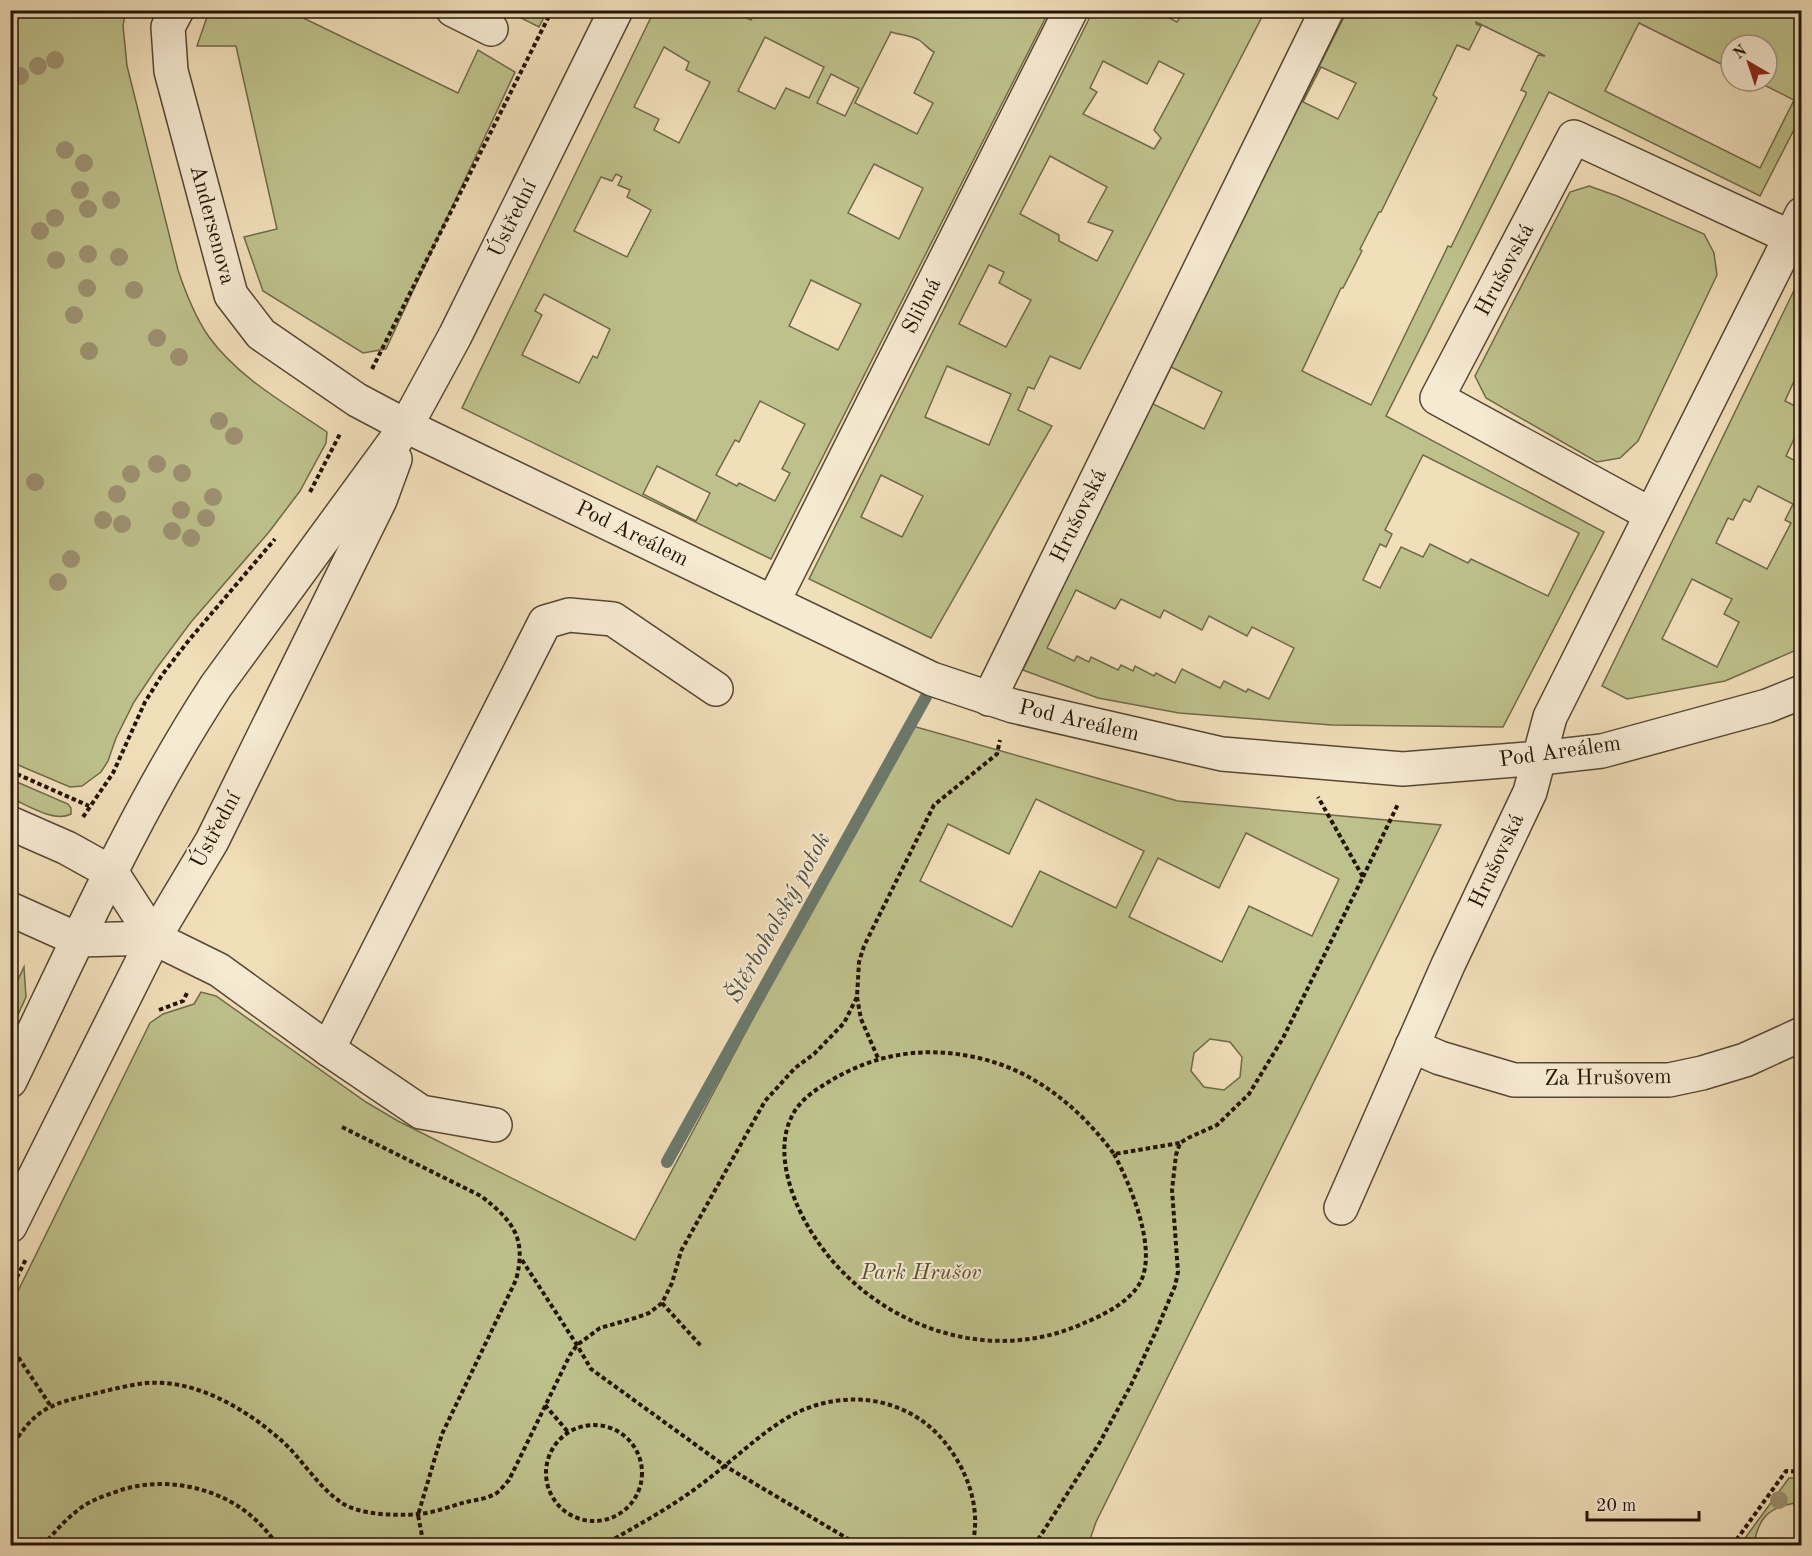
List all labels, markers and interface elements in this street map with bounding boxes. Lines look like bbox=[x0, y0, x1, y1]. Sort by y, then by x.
north arrow bbox=[1719, 33, 1779, 93]
text: N bbox=[1731, 42, 1751, 63]
street label: Andersenova bbox=[185, 163, 239, 287]
street label: Ústřední bbox=[481, 174, 542, 261]
street label: Hrušovská bbox=[1472, 220, 1539, 320]
street label: Slibná bbox=[899, 274, 945, 338]
street label: Hrušovská bbox=[1047, 466, 1111, 566]
street label: Pod Areálem bbox=[572, 497, 692, 571]
street label: Pod Areálem bbox=[1017, 696, 1141, 746]
street label: Pod Areálem bbox=[1498, 733, 1622, 771]
street label: Ústřední bbox=[183, 785, 246, 872]
street label: Hrušovská bbox=[1466, 810, 1528, 911]
water label: Štěrboholský potok bbox=[718, 826, 836, 1007]
street label: Za Hrušovem bbox=[1544, 1066, 1672, 1090]
park label: Park Hrušov bbox=[860, 1262, 981, 1284]
scale bar bbox=[1587, 1484, 1700, 1522]
text: 20 m bbox=[1596, 1497, 1636, 1515]

